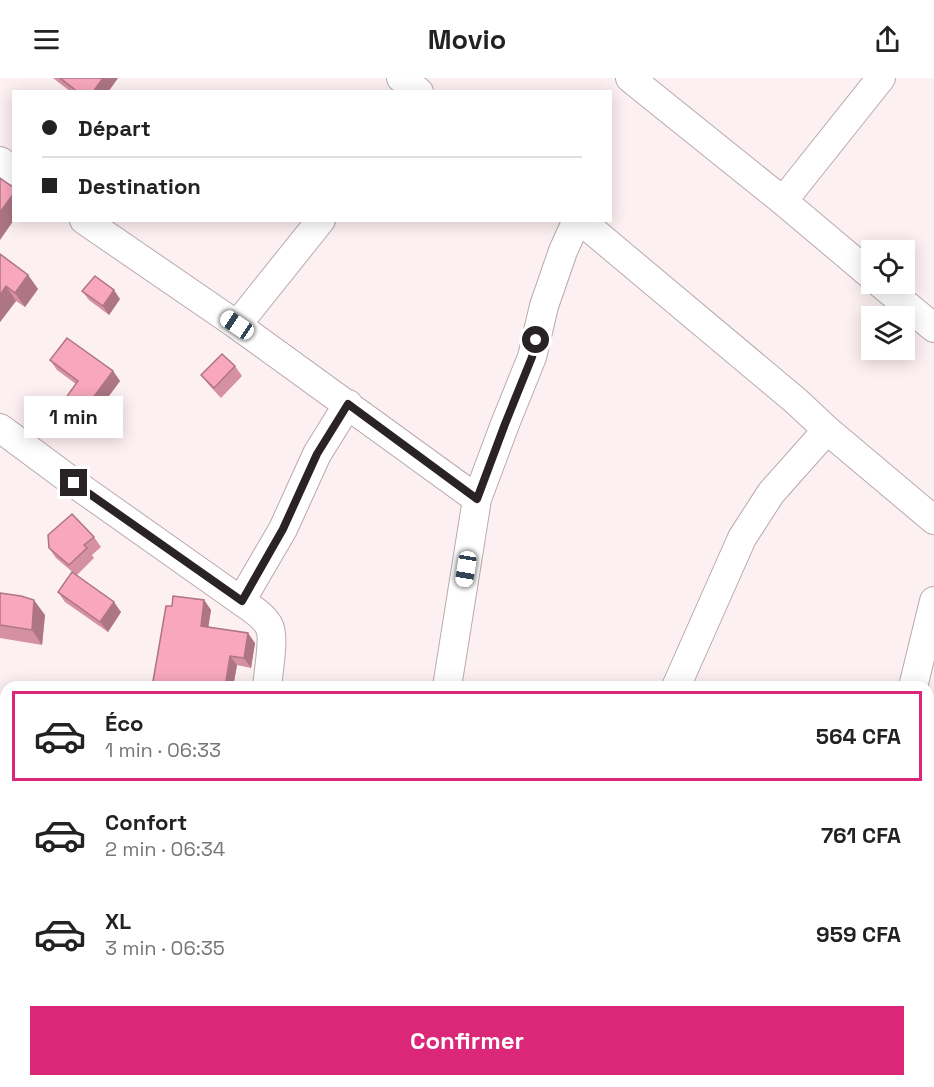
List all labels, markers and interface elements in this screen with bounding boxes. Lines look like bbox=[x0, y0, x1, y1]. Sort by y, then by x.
text: Movio bbox=[428, 22, 506, 57]
icon: menu bbox=[30, 23, 63, 56]
icon: share bbox=[871, 23, 904, 56]
text: Départ bbox=[78, 114, 151, 142]
text: Destination bbox=[78, 172, 201, 200]
map controls bbox=[861, 240, 915, 360]
button: locate bbox=[861, 240, 915, 294]
button: layers bbox=[861, 306, 915, 360]
car bbox=[217, 307, 257, 343]
route start bbox=[522, 326, 549, 353]
callout: 1 min bbox=[25, 396, 124, 438]
text: 1 min bbox=[49, 404, 98, 430]
route end bbox=[60, 469, 87, 496]
car bbox=[454, 550, 478, 588]
icon: car bbox=[33, 709, 87, 763]
text: Éco bbox=[105, 709, 144, 737]
text: 564 CFA bbox=[816, 722, 901, 750]
text: 1 min · 06:33 bbox=[105, 737, 221, 763]
icon: car bbox=[33, 808, 87, 862]
text: Confort bbox=[105, 808, 187, 836]
text: 761 CFA bbox=[821, 821, 901, 849]
text: 2 min · 06:34 bbox=[105, 836, 225, 862]
icon: car bbox=[33, 907, 87, 961]
text: XL bbox=[105, 907, 131, 935]
text: 959 CFA bbox=[816, 920, 901, 948]
text: 3 min · 06:35 bbox=[105, 935, 225, 961]
button: Confirmer bbox=[30, 1006, 904, 1075]

